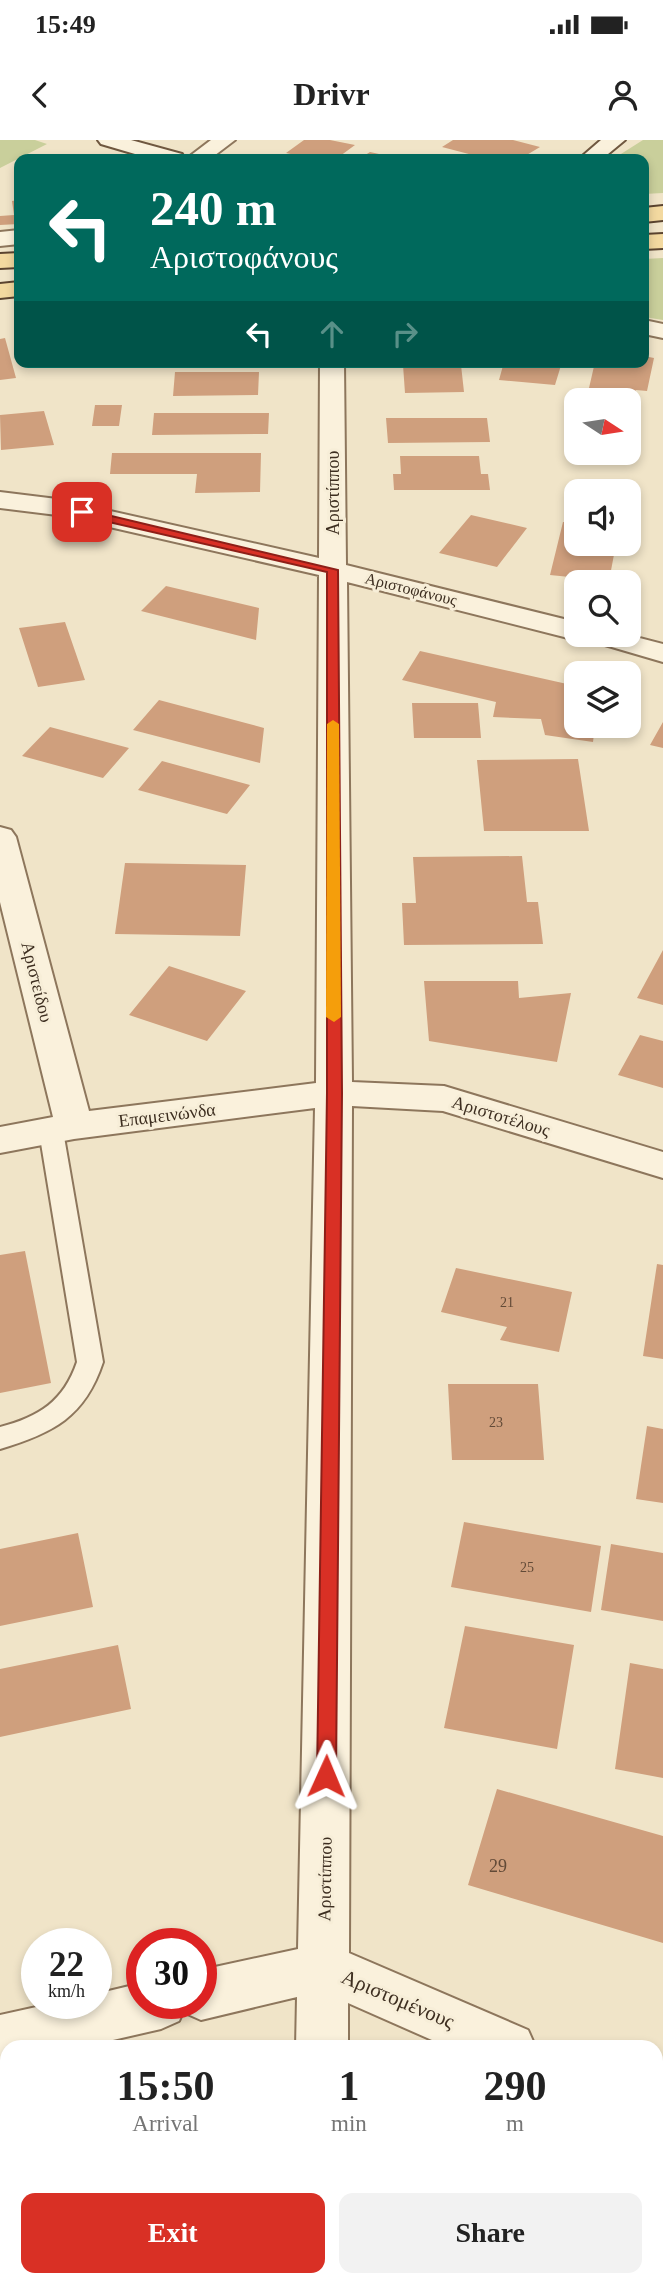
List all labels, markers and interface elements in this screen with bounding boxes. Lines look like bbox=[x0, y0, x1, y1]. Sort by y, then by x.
text: 15:49 bbox=[35, 10, 96, 39]
icon: back bbox=[21, 76, 59, 114]
text: Drivr bbox=[293, 76, 370, 112]
icon: person bbox=[604, 76, 642, 114]
text: 240 m bbox=[150, 181, 277, 236]
icon: left bbox=[35, 182, 126, 273]
text: Αριστοφάνους bbox=[150, 239, 338, 275]
icon: left bbox=[240, 315, 278, 353]
icon: ahead bbox=[313, 315, 351, 353]
icon: right bbox=[386, 315, 424, 353]
north arrow bbox=[564, 388, 640, 466]
map controls bbox=[564, 388, 641, 738]
street label: Αριστίππου bbox=[323, 451, 343, 535]
button: sound bbox=[564, 479, 641, 556]
pin bbox=[52, 482, 112, 542]
icon: arrive bbox=[63, 493, 101, 531]
street label: Αριστοφάνους bbox=[363, 569, 459, 610]
button: search bbox=[564, 570, 641, 647]
button: layers bbox=[564, 661, 641, 738]
street label: Αριστείδου bbox=[17, 940, 57, 1025]
street label: Αριστοτέλους bbox=[450, 1092, 552, 1140]
street label: Επαμεινώνδα bbox=[117, 1099, 217, 1131]
house number: 21 bbox=[500, 1295, 514, 1310]
house number: 23 bbox=[489, 1415, 503, 1430]
house number: 25 bbox=[520, 1560, 534, 1575]
position arrow bbox=[289, 1739, 363, 1813]
street label: Αριστίππου bbox=[314, 1836, 336, 1922]
house number: 29 bbox=[489, 1856, 507, 1876]
speed limit sign: 30 bbox=[126, 1928, 217, 2019]
text: 22 bbox=[49, 1945, 84, 1984]
street label: Αριστομένους bbox=[338, 1964, 459, 2034]
text: km/h bbox=[48, 1981, 85, 2001]
text: 15:50 bbox=[117, 2063, 215, 2109]
text: 1 bbox=[338, 2063, 359, 2109]
text: 290 bbox=[483, 2063, 546, 2109]
text: Arrival bbox=[132, 2111, 199, 2136]
text: min bbox=[331, 2111, 367, 2136]
text: m bbox=[506, 2111, 524, 2136]
button: Exit bbox=[21, 2193, 325, 2273]
button: Share bbox=[339, 2193, 642, 2273]

